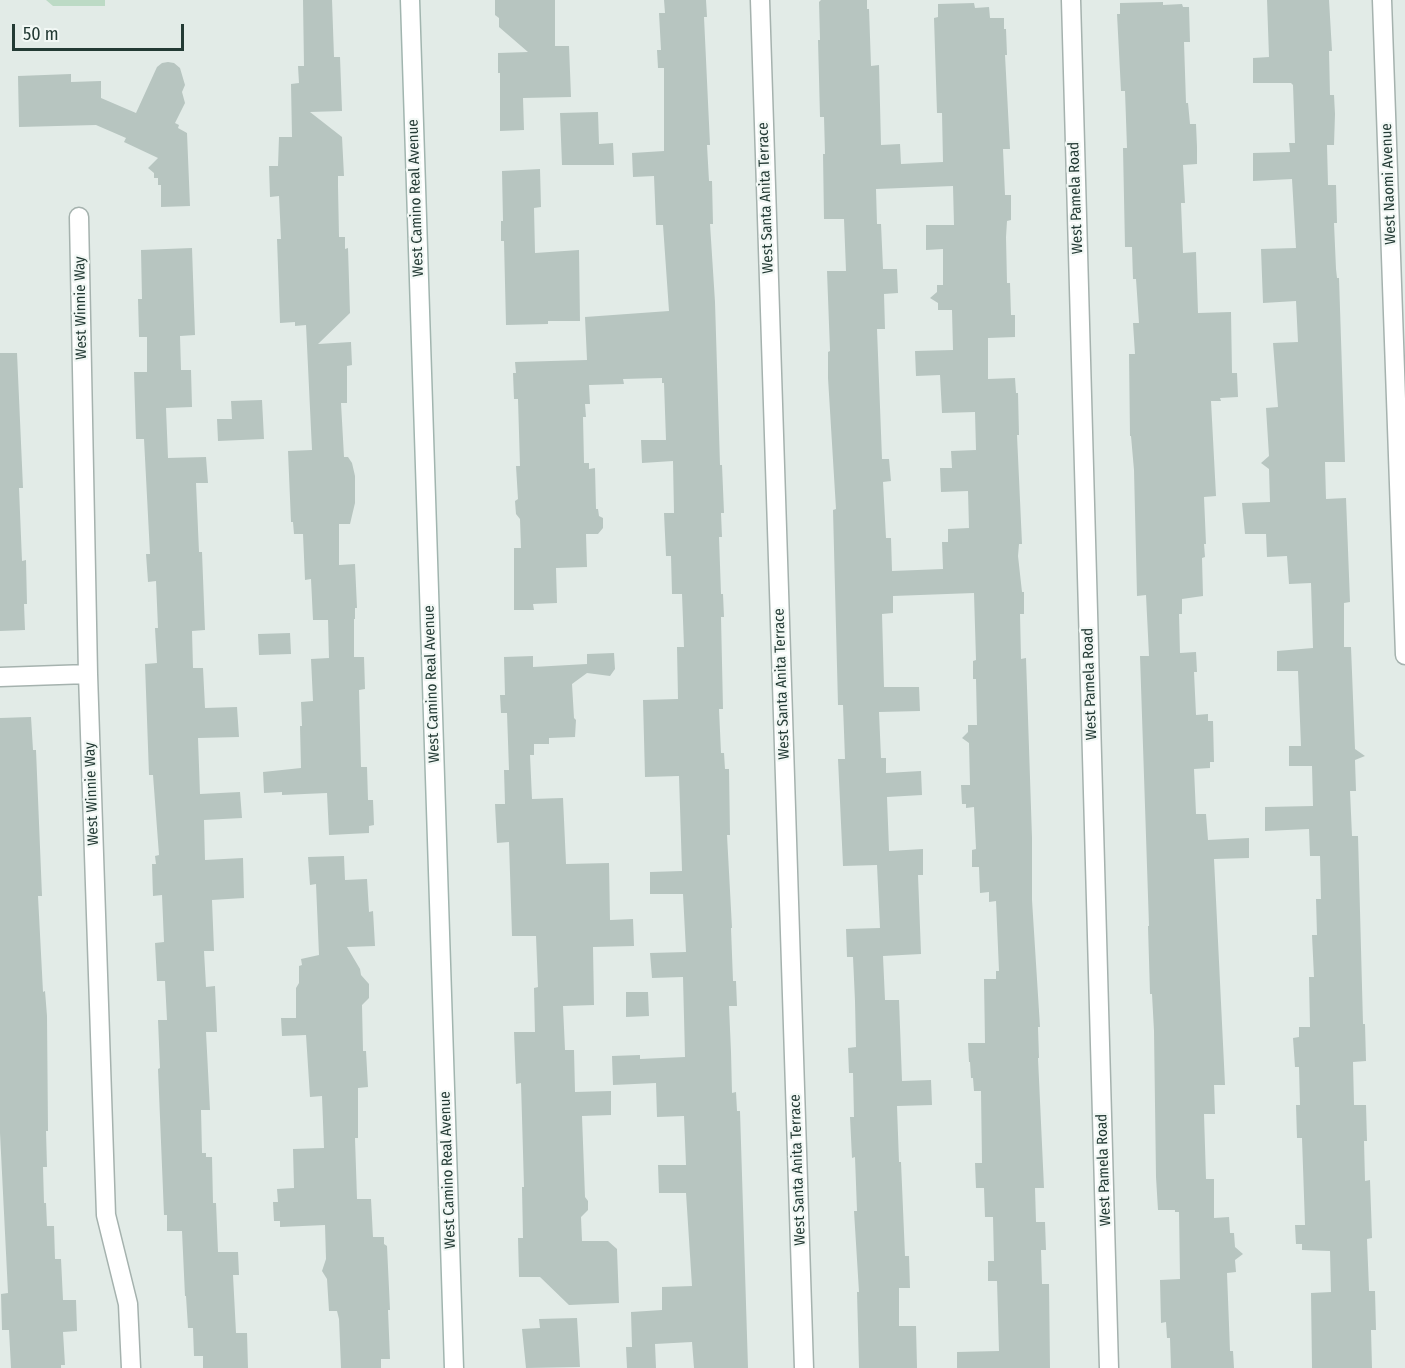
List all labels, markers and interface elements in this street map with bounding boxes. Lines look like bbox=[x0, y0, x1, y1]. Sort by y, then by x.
scale bar bbox=[15, 12, 188, 50]
text: 50 m bbox=[23, 23, 59, 45]
street label: West Camino Real Avenue bbox=[404, 119, 428, 277]
street label: West Santa Anita Terrace bbox=[754, 122, 778, 274]
street label: West Naomi Avenue bbox=[1378, 123, 1400, 245]
street label: West Pamela Road bbox=[1065, 141, 1087, 255]
street label: West Winnie Way bbox=[71, 256, 91, 360]
street label: West Camino Real Avenue bbox=[420, 605, 444, 763]
street label: West Santa Anita Terrace bbox=[770, 608, 794, 760]
street label: West Pamela Road bbox=[1079, 627, 1101, 741]
street label: West Winnie Way bbox=[81, 742, 103, 846]
street label: West Camino Real Avenue bbox=[436, 1091, 460, 1249]
street label: West Santa Anita Terrace bbox=[786, 1094, 810, 1246]
street label: West Pamela Road bbox=[1093, 1113, 1115, 1227]

